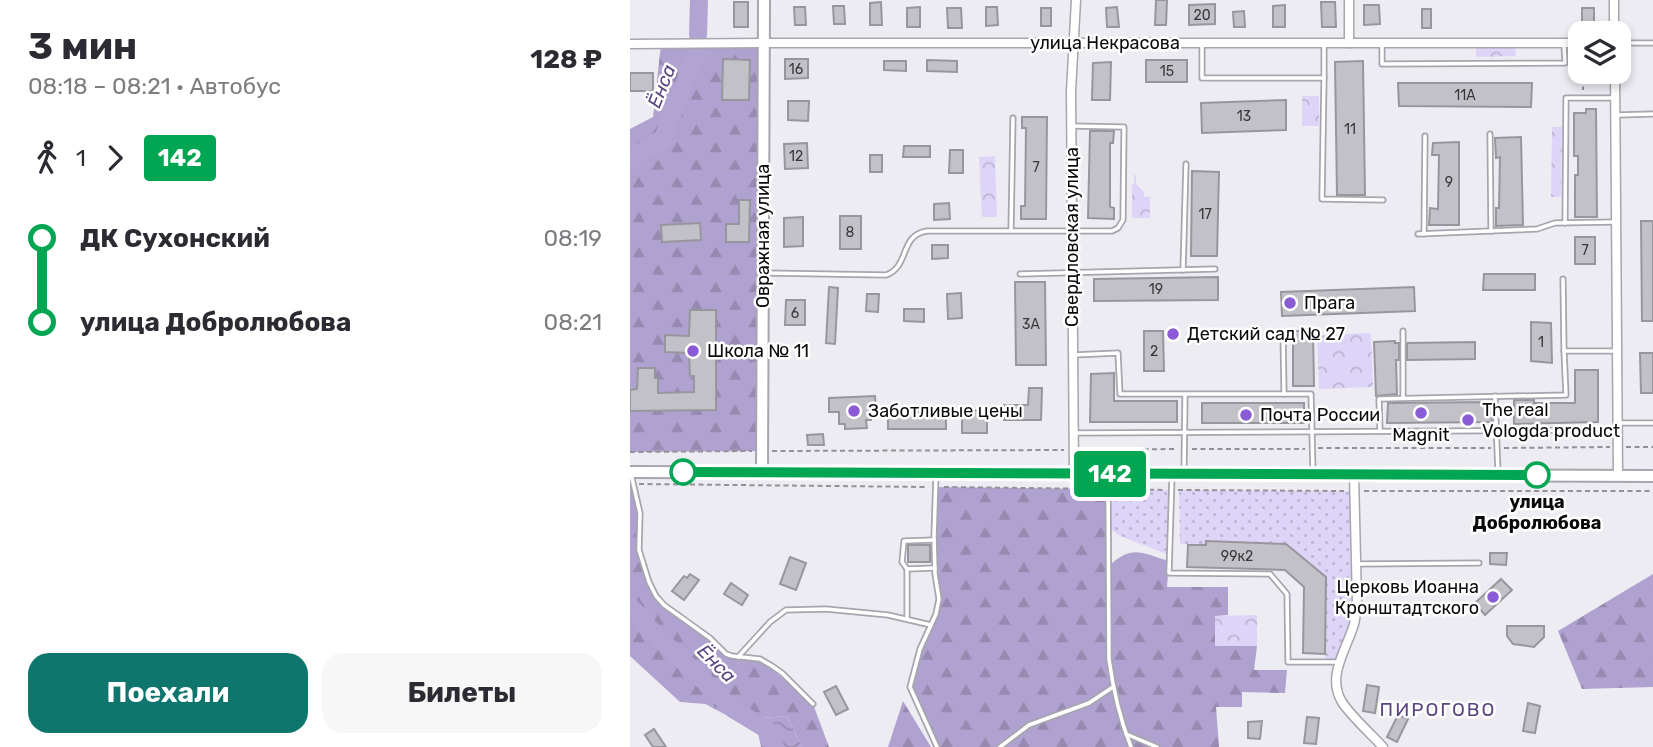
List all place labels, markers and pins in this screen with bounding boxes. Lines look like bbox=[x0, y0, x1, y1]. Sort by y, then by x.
place label: Прага bbox=[1304, 292, 1355, 314]
marker: Прага bbox=[1282, 295, 1298, 311]
place label: Детский сад № 27 bbox=[1187, 323, 1345, 345]
marker: Детский сад № 27 bbox=[1165, 326, 1181, 342]
place label: Школа № 11 bbox=[707, 340, 809, 362]
marker: Школа № 11 bbox=[685, 343, 701, 359]
place label: The real Vologda product bbox=[1482, 399, 1620, 442]
place label: Заботливые цены bbox=[868, 400, 1023, 422]
marker: Заботливые цены bbox=[846, 403, 862, 419]
place label: Почта России bbox=[1260, 404, 1380, 426]
marker: Magnit bbox=[1413, 405, 1429, 421]
marker: Почта России bbox=[1238, 407, 1254, 423]
marker: The real Vologda product bbox=[1460, 412, 1476, 428]
place label: Magnit bbox=[1392, 424, 1450, 446]
unlabelled marker bbox=[670, 459, 696, 485]
marker: улица Добролюбова bbox=[1524, 462, 1550, 488]
place label: улица Добролюбова bbox=[1473, 491, 1601, 534]
place label: Церковь Иоанна Кронштадтского bbox=[1335, 576, 1479, 619]
marker: Церковь Иоанна Кронштадтского bbox=[1485, 589, 1501, 605]

